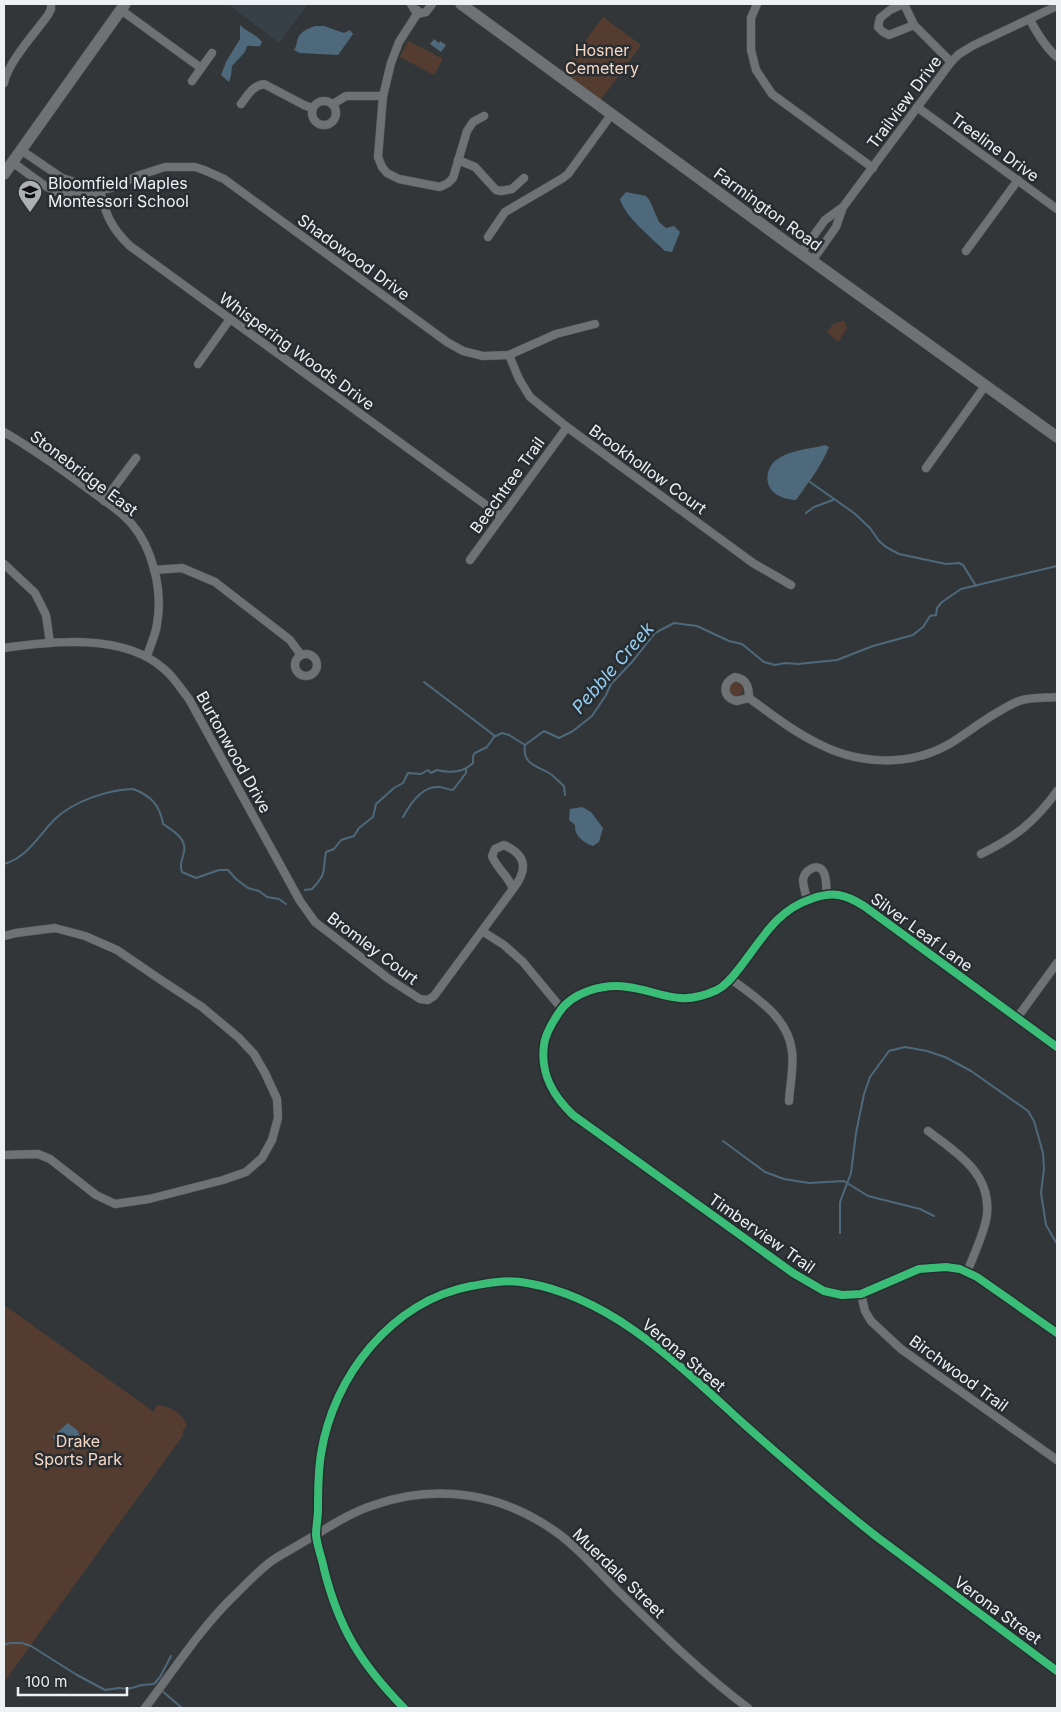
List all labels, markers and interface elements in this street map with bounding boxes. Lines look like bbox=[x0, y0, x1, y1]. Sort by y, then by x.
park label: Hosner Cemetery bbox=[565, 40, 639, 78]
street label: Trailview Drive bbox=[862, 51, 946, 153]
street label: Treeline Drive bbox=[947, 108, 1043, 186]
street label: Farmington Road bbox=[710, 163, 826, 255]
place label: Bloomfield Maples Montessori School bbox=[48, 173, 189, 211]
school or university icon: Bloomfield Maples Montessori School bbox=[17, 179, 43, 213]
street label: Shadowood Drive bbox=[294, 210, 414, 304]
street label: Whispering Woods Drive bbox=[215, 288, 379, 414]
street label: Brookhollow Court bbox=[585, 420, 711, 518]
street label: Stonebridge East bbox=[26, 426, 142, 520]
street label: Beechtree Trail bbox=[465, 433, 549, 537]
water label: Pebble Creek bbox=[567, 617, 659, 718]
street label: Burtonwood Drive bbox=[192, 688, 276, 816]
street label: Silver Leaf Lane bbox=[867, 888, 977, 976]
street label: Bromley Court bbox=[324, 907, 422, 989]
street label: Timberview Trail bbox=[705, 1189, 819, 1277]
street label: Verona Street bbox=[638, 1314, 730, 1396]
street label: Birchwood Trail bbox=[906, 1330, 1012, 1416]
park label: Drake Sports Park bbox=[34, 1431, 122, 1469]
street label: Muerdale Street bbox=[569, 1524, 669, 1622]
street label: Verona Street bbox=[950, 1572, 1046, 1648]
scale bar bbox=[18, 1664, 126, 1696]
text: 100 m bbox=[25, 1672, 67, 1691]

